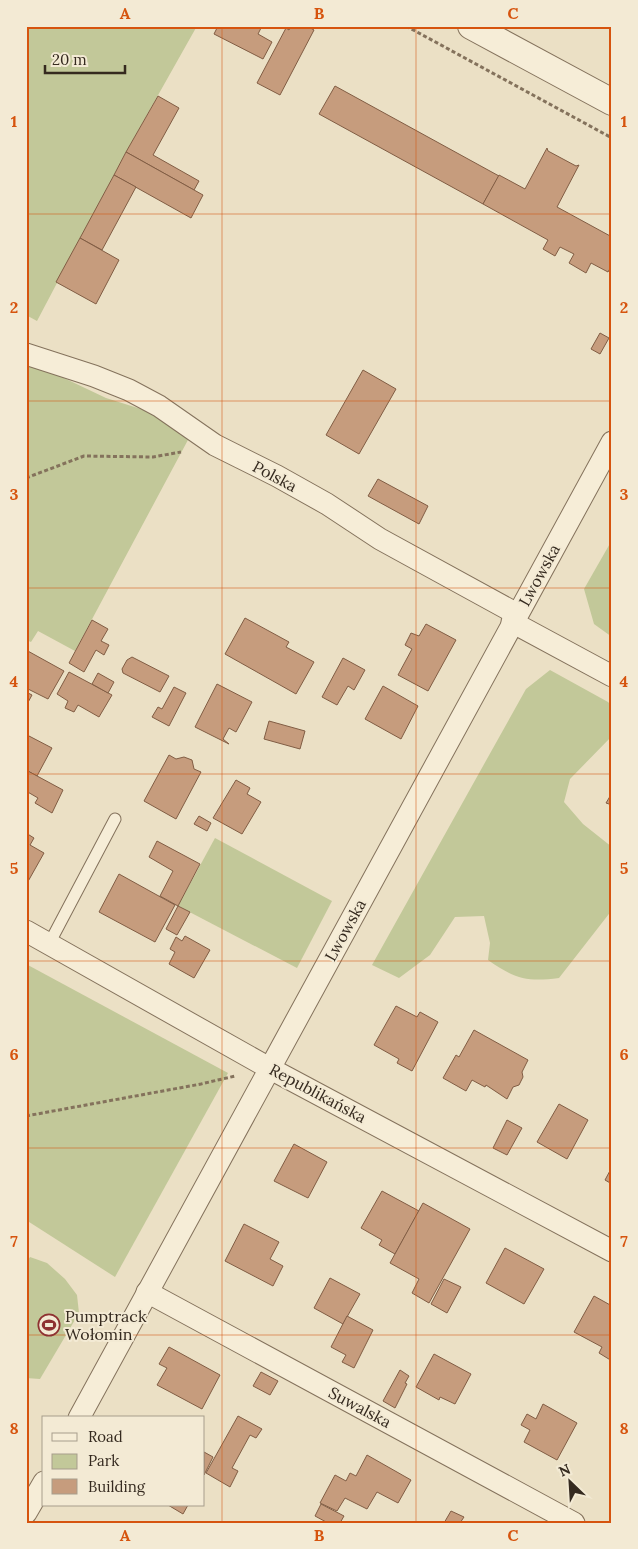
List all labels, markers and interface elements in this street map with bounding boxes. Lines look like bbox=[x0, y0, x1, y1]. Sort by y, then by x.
text: A bbox=[120, 3, 131, 23]
text: B bbox=[314, 3, 325, 23]
text: C bbox=[507, 3, 519, 23]
scale bar bbox=[45, 42, 125, 74]
text: 20 m bbox=[52, 50, 87, 69]
text: 1 bbox=[11, 111, 17, 131]
text: 1 bbox=[621, 111, 627, 131]
text: 2 bbox=[10, 297, 18, 317]
text: 2 bbox=[620, 297, 628, 317]
street label: Polska bbox=[249, 456, 301, 496]
text: 3 bbox=[10, 484, 19, 504]
text: 3 bbox=[620, 484, 629, 504]
street label: Lwowska bbox=[514, 541, 564, 609]
text: 4 bbox=[10, 671, 19, 691]
text: 4 bbox=[620, 671, 629, 691]
text: 5 bbox=[10, 858, 19, 878]
text: 5 bbox=[620, 858, 629, 878]
street label: Lwowska bbox=[320, 896, 370, 964]
text: 6 bbox=[9, 1044, 19, 1064]
text: 6 bbox=[619, 1044, 629, 1064]
street label: Republikańska bbox=[266, 1059, 370, 1127]
text: 7 bbox=[10, 1231, 18, 1251]
text: 7 bbox=[620, 1231, 628, 1251]
place label: Pumptrack Wołomin bbox=[65, 1306, 147, 1344]
sports icon: Pumptrack Wołomin bbox=[37, 1313, 61, 1337]
street label: Suwalska bbox=[325, 1382, 395, 1432]
legend bbox=[42, 1416, 205, 1506]
text: 8 bbox=[9, 1418, 19, 1438]
text: 8 bbox=[619, 1418, 629, 1438]
text: Road bbox=[88, 1427, 123, 1446]
text: Park bbox=[88, 1451, 119, 1470]
north arrow bbox=[546, 1456, 596, 1506]
text: N bbox=[556, 1460, 573, 1481]
text: Building bbox=[88, 1477, 146, 1496]
text: A bbox=[120, 1525, 131, 1545]
text: B bbox=[314, 1525, 325, 1545]
text: C bbox=[507, 1525, 519, 1545]

